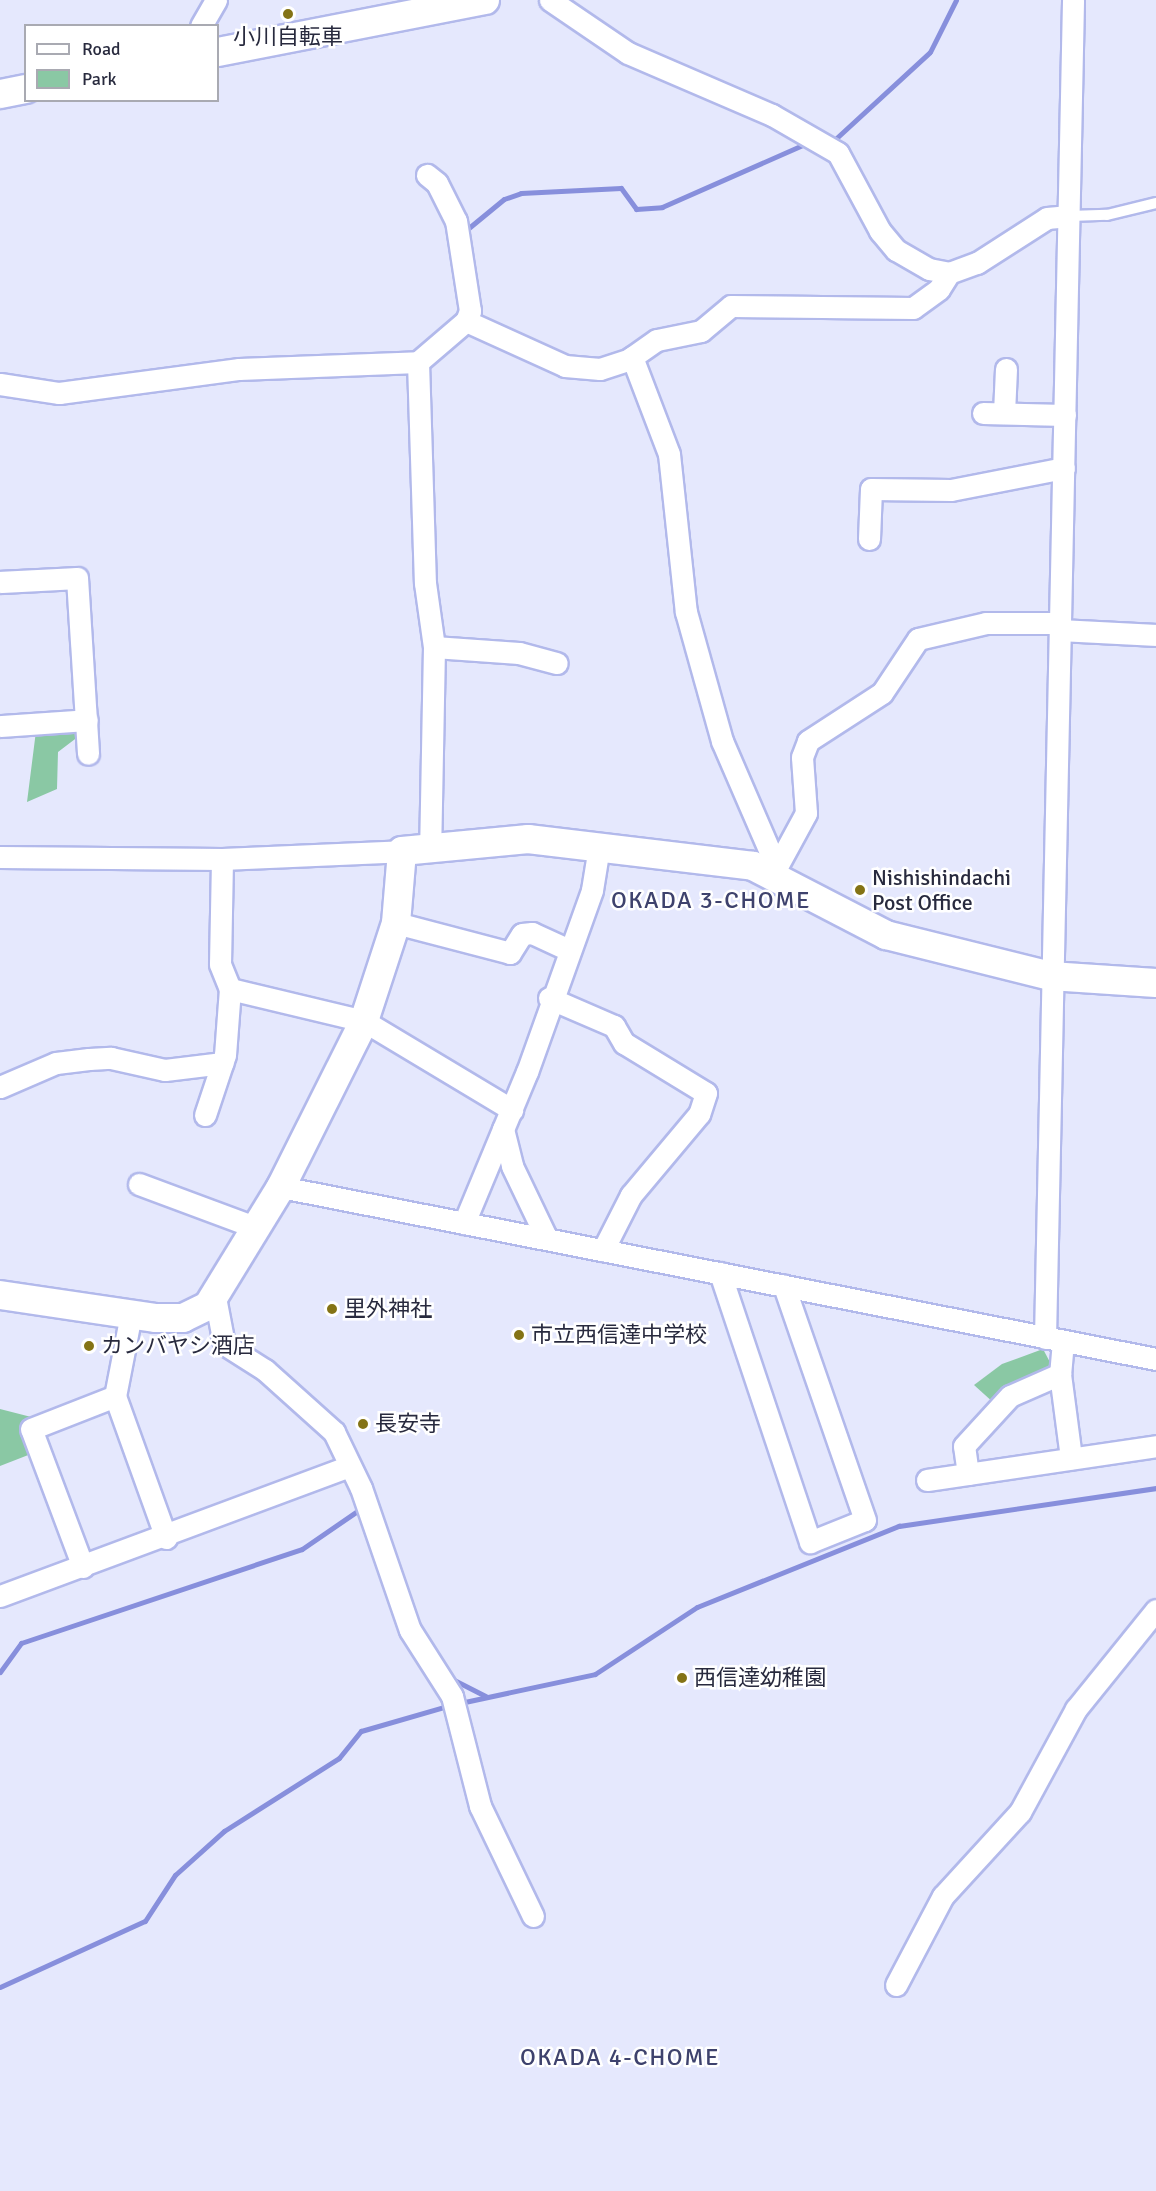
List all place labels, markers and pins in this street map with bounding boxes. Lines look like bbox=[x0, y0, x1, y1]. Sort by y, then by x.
marker: 小川自転車 bbox=[281, 7, 295, 21]
place label: 小川自転車 bbox=[233, 24, 343, 50]
place label: Nishishindachi Post Office bbox=[872, 864, 1011, 915]
marker: Nishishindachi Post Office bbox=[853, 883, 867, 897]
place label: 里外神社 bbox=[344, 1296, 432, 1322]
marker: 里外神社 bbox=[325, 1302, 339, 1316]
place label: 市立西信達中学校 bbox=[531, 1322, 707, 1348]
marker: 市立西信達中学校 bbox=[512, 1328, 526, 1342]
place label: カンバヤシ酒店 bbox=[101, 1333, 255, 1359]
marker: カンバヤシ酒店 bbox=[82, 1339, 96, 1353]
place label: 長安寺 bbox=[375, 1411, 441, 1437]
marker: 長安寺 bbox=[356, 1417, 370, 1431]
place label: 西信達幼稚園 bbox=[694, 1665, 826, 1691]
marker: 西信達幼稚園 bbox=[675, 1671, 689, 1685]

